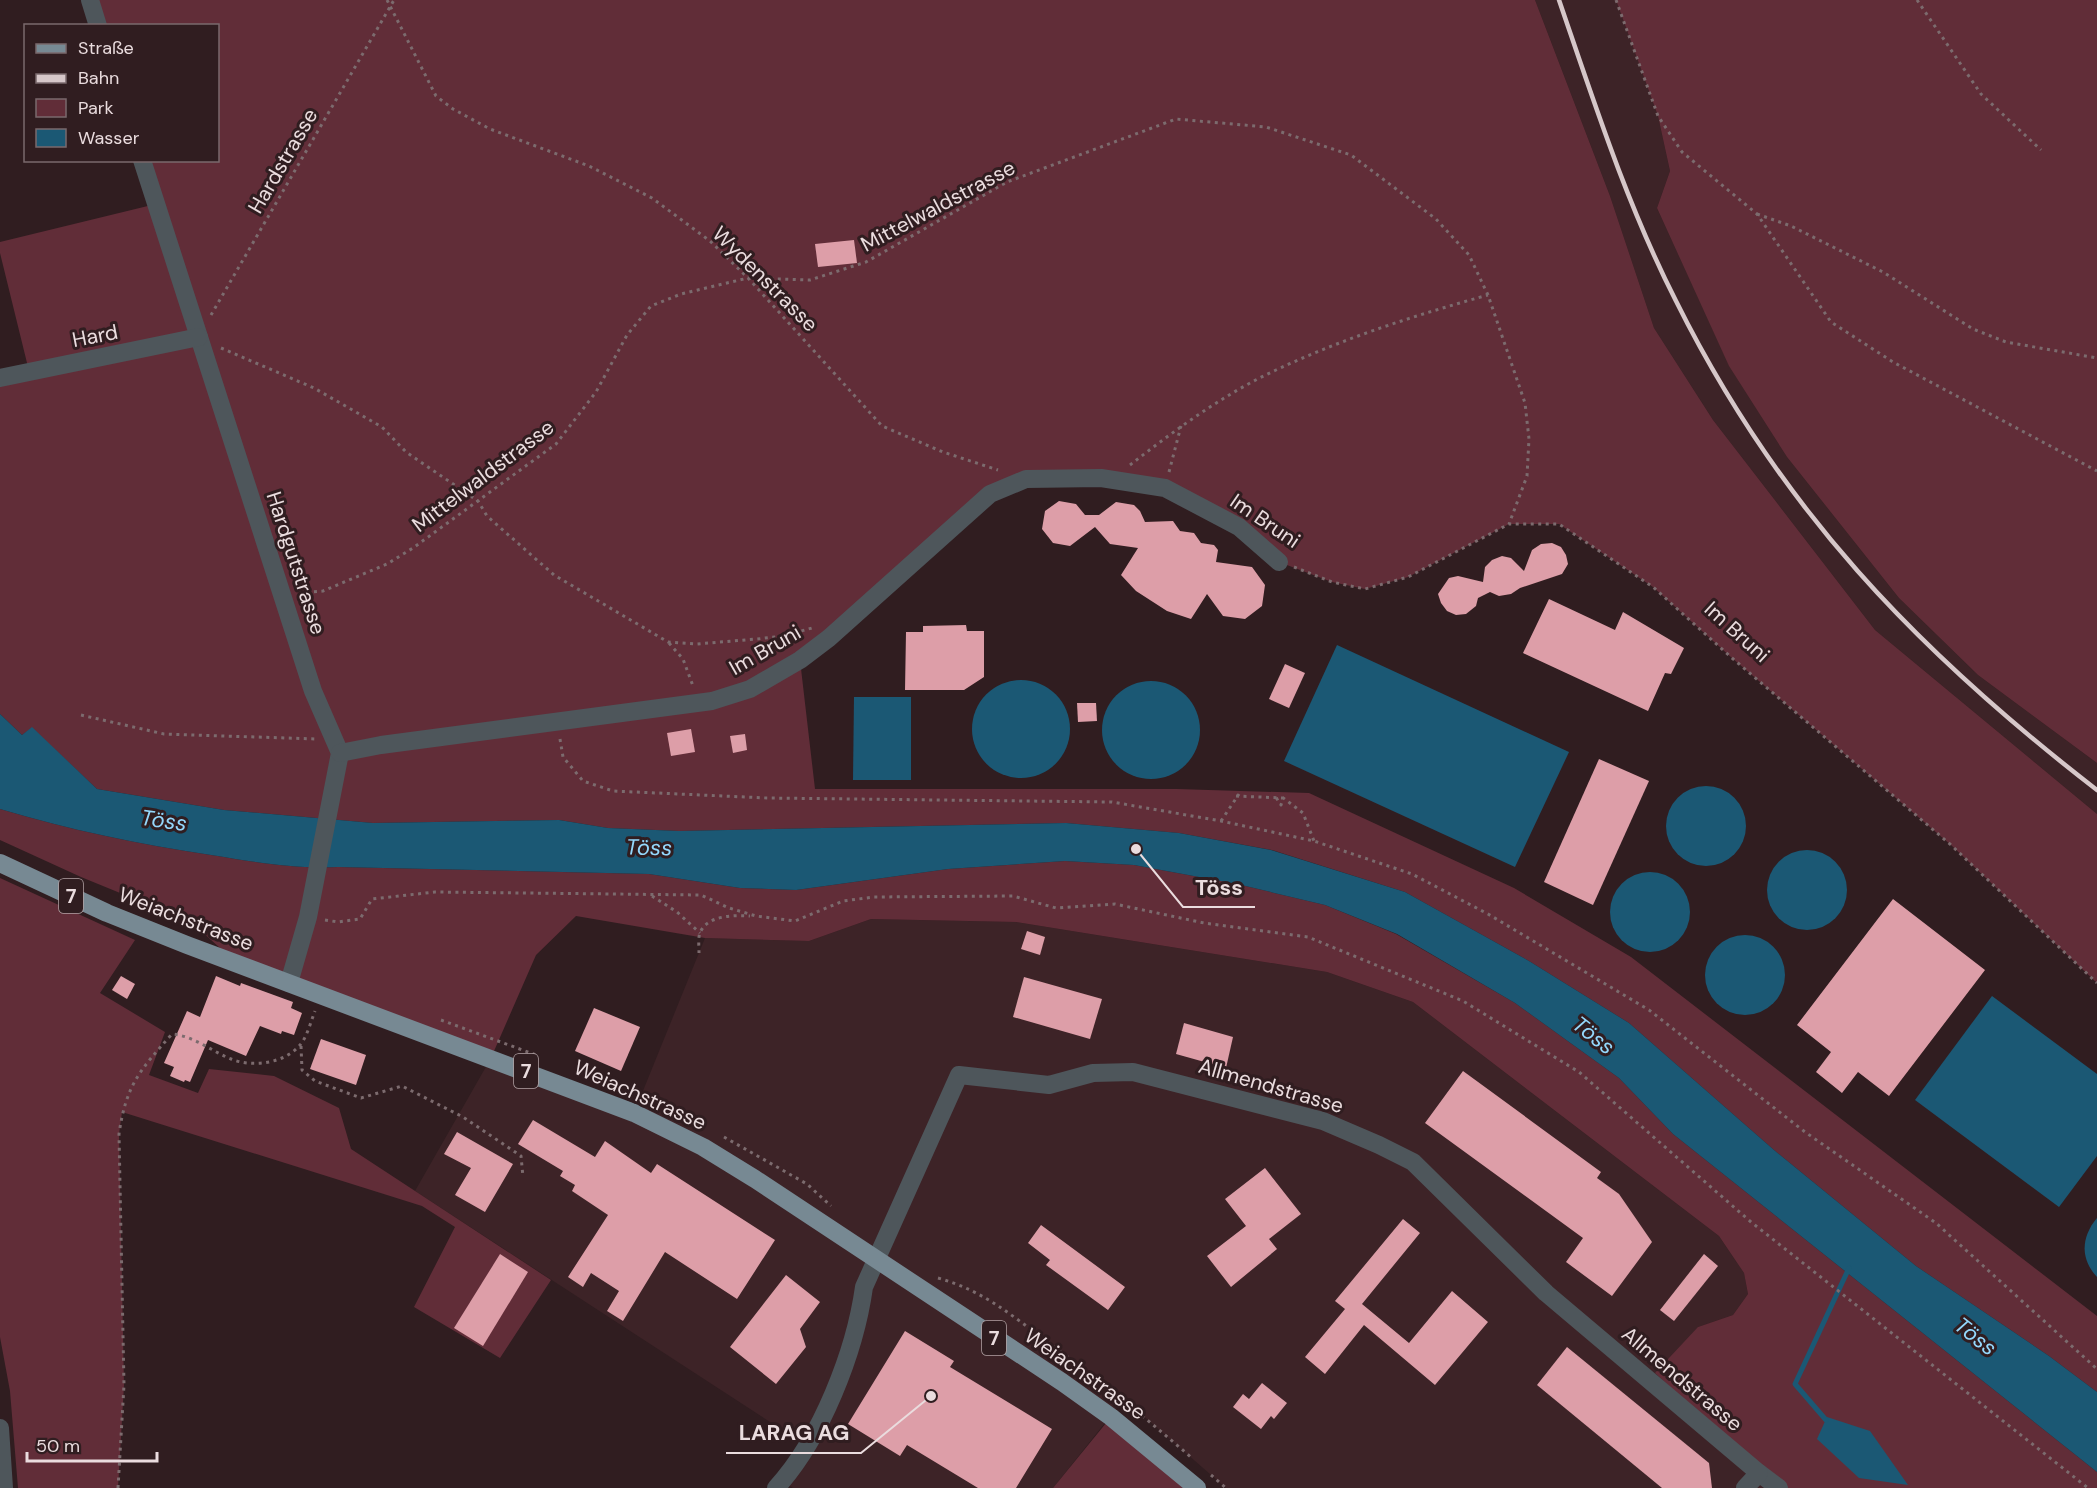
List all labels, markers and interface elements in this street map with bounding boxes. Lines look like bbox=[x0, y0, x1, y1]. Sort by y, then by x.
legend bbox=[24, 24, 219, 162]
text: Straße bbox=[78, 36, 134, 60]
text: Bahn bbox=[78, 66, 119, 90]
text: Park bbox=[78, 96, 114, 120]
street label: Hardstrasse bbox=[242, 103, 324, 219]
text: Wasser bbox=[78, 126, 140, 150]
street label: Mittelwaldstrasse bbox=[856, 153, 1020, 258]
street label: Wydenstrasse bbox=[706, 220, 824, 338]
street label: Hard bbox=[70, 318, 120, 354]
street label: Mittelwaldstrasse bbox=[406, 413, 560, 539]
street label: Im Bruni bbox=[1225, 487, 1305, 555]
street label: Hardgutstrasse bbox=[260, 488, 332, 638]
street label: Im Bruni bbox=[1698, 595, 1776, 669]
street label: Im Bruni bbox=[724, 618, 806, 682]
water label: Töss bbox=[139, 803, 189, 838]
water label: Töss bbox=[626, 833, 672, 862]
callout: Töss bbox=[1183, 867, 1255, 907]
text: Töss bbox=[1195, 873, 1243, 902]
road number: 7 bbox=[59, 879, 83, 913]
street label: Weiachstrasse bbox=[115, 880, 257, 958]
water label: Töss bbox=[1567, 1010, 1621, 1061]
street label: Allmendstrasse bbox=[1195, 1052, 1347, 1120]
street label: Weiachstrasse bbox=[569, 1053, 711, 1137]
road number: 7 bbox=[514, 1054, 538, 1088]
water label: Töss bbox=[1949, 1311, 2003, 1362]
street label: Allmendstrasse bbox=[1616, 1320, 1748, 1438]
road number: 7 bbox=[982, 1321, 1006, 1355]
street label: Weiachstrasse bbox=[1019, 1322, 1151, 1426]
callout: LARAG AG bbox=[726, 1413, 861, 1453]
text: LARAG AG bbox=[739, 1418, 849, 1447]
scale bar bbox=[27, 1425, 158, 1463]
text: 50 m bbox=[36, 1434, 80, 1458]

